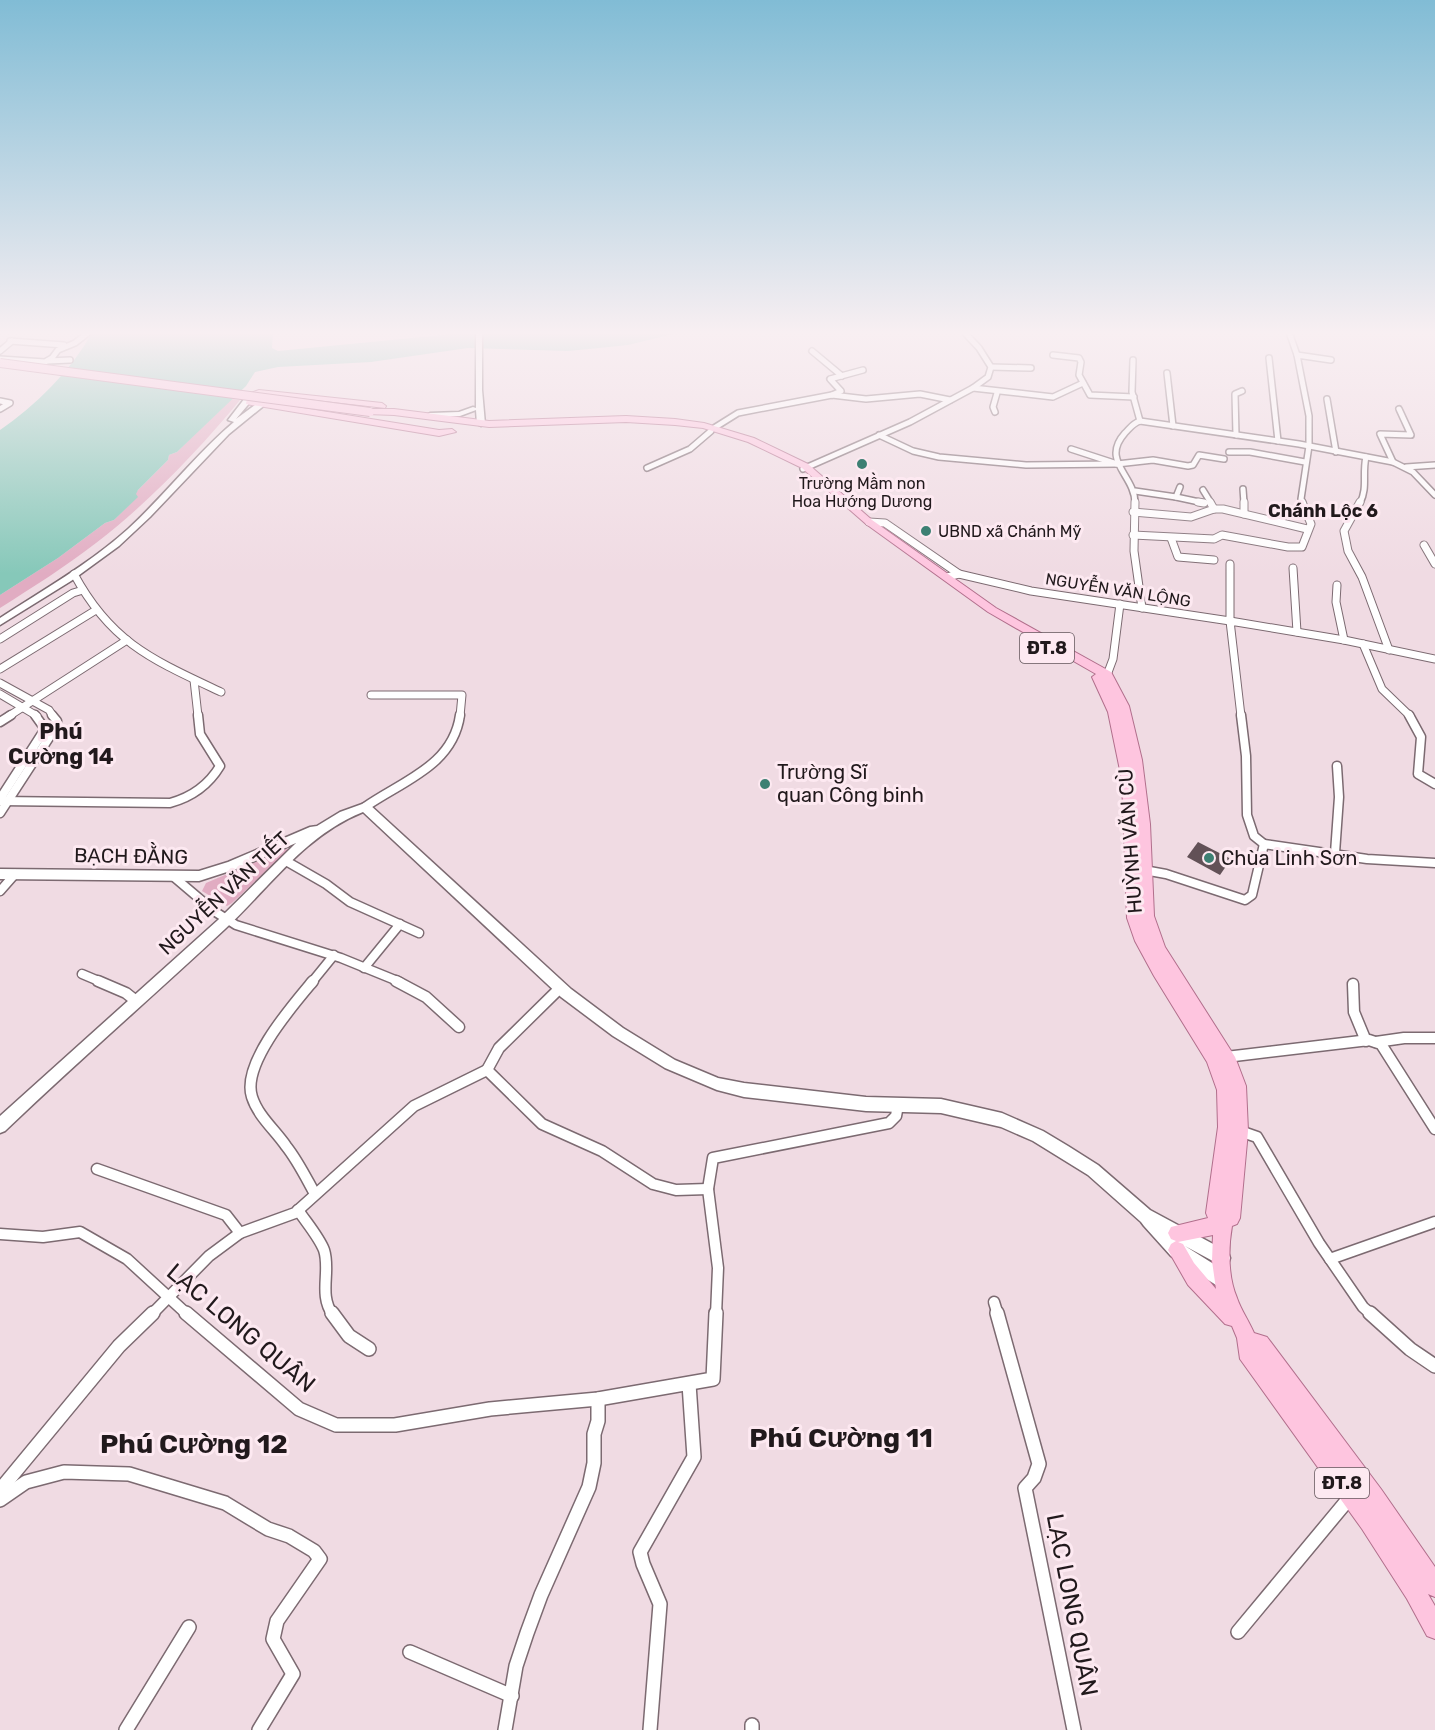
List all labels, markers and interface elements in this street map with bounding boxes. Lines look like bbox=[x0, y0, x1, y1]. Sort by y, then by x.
marker: Trường Mầm non Hoa Hướng Dương bbox=[855, 457, 869, 471]
place label: Trường Mầm non Hoa Hướng Dương bbox=[792, 472, 932, 511]
district label: Chánh Lộc 6 bbox=[1268, 500, 1378, 522]
place label: UBND xã Chánh Mỹ bbox=[938, 522, 1082, 541]
marker: UBND xã Chánh Mỹ bbox=[919, 524, 933, 538]
street label: NGUYỄN VĂN LỘNG bbox=[1044, 566, 1192, 611]
road number: ĐT.8 bbox=[1020, 633, 1074, 663]
district label: Phú Cường 14 bbox=[8, 718, 114, 770]
place label: Trường Sĩ quan Công binh bbox=[777, 760, 924, 807]
street label: HUỲNH VĂN CÙ bbox=[1113, 768, 1147, 914]
marker: Trường Sĩ quan Công binh bbox=[758, 777, 772, 791]
street label: NGUYỄN VĂN TIẾT bbox=[152, 824, 294, 960]
street label: BẠCH ĐẰNG bbox=[74, 840, 188, 869]
place label: Chùa Linh Sơn bbox=[1221, 846, 1357, 870]
marker: Chùa Linh Sơn bbox=[1202, 851, 1216, 865]
street label: LẠC LONG QUÂN bbox=[161, 1258, 321, 1398]
district label: Phú Cường 11 bbox=[749, 1422, 933, 1454]
district label: Phú Cường 12 bbox=[100, 1428, 288, 1460]
road number: ĐT.8 bbox=[1315, 1468, 1369, 1498]
street label: LẠC LONG QUÂN bbox=[1041, 1511, 1103, 1699]

